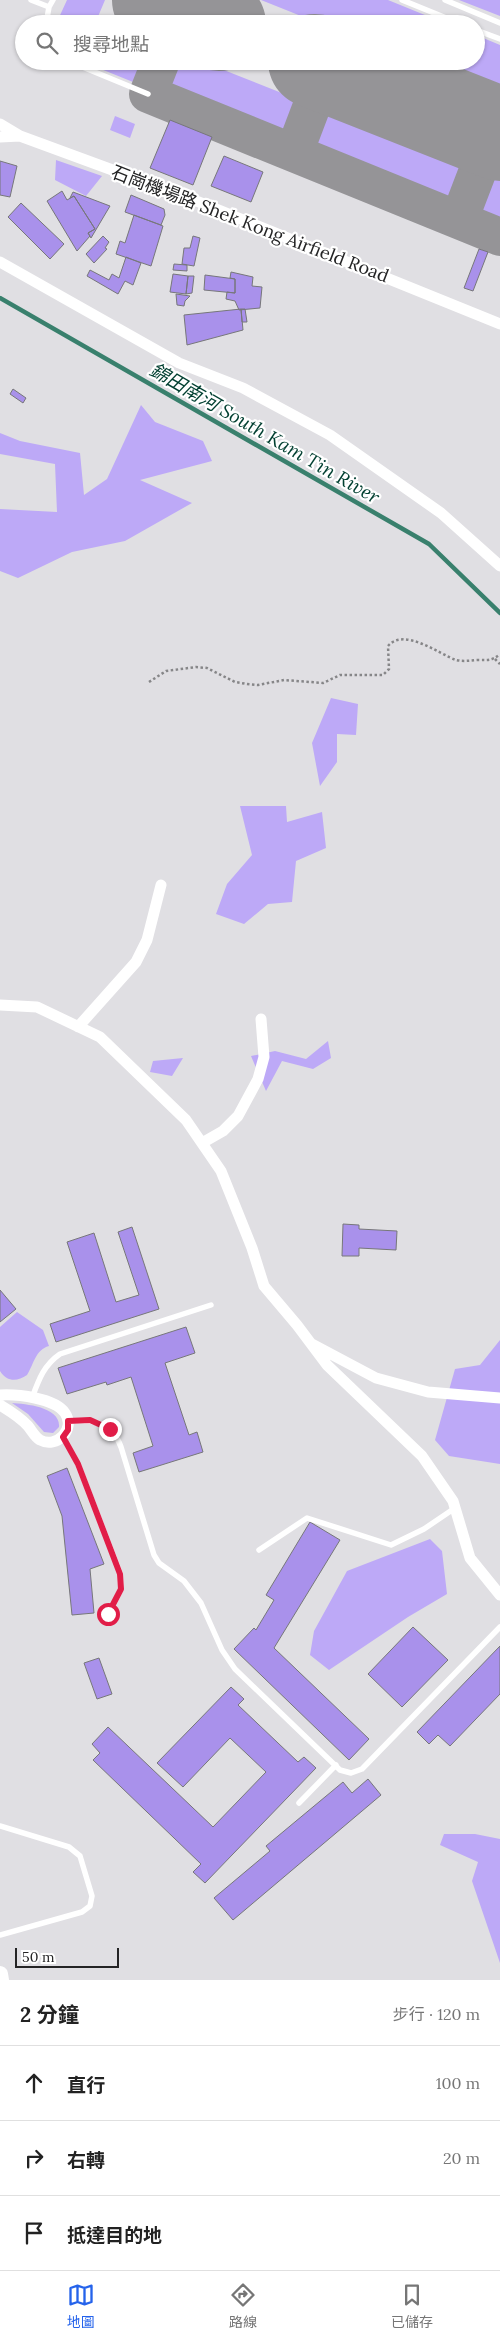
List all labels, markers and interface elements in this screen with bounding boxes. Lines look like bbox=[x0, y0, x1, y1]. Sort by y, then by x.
search box bbox=[15, 15, 485, 70]
icon: search bbox=[33, 29, 61, 57]
text: 搜尋地點 bbox=[73, 32, 149, 56]
street label: 石崗機場路 Shek Kong Airfield Road bbox=[108, 160, 392, 287]
water label: 錦田南河 South Kam Tin River bbox=[146, 357, 385, 509]
route end bbox=[99, 1418, 122, 1441]
route start bbox=[97, 1603, 120, 1626]
scale bar bbox=[15, 1945, 119, 1968]
text: 50 m bbox=[22, 1948, 55, 1966]
text: 2 分鐘 bbox=[20, 2001, 79, 2028]
text: 步行 · 120 m bbox=[393, 2004, 480, 2024]
icon: ahead bbox=[20, 2069, 48, 2097]
text: 直行 bbox=[67, 2073, 105, 2097]
text: 100 m bbox=[436, 2073, 480, 2093]
icon: right bbox=[20, 2144, 48, 2172]
text: 右轉 bbox=[67, 2148, 105, 2172]
text: 20 m bbox=[443, 2148, 480, 2168]
icon: arrive bbox=[20, 2219, 48, 2247]
text: 抵達目的地 bbox=[67, 2223, 162, 2247]
tab: 地圖 bbox=[67, 2281, 95, 2331]
tab: 路線 bbox=[229, 2281, 257, 2331]
tab: 已儲存 bbox=[391, 2281, 433, 2331]

